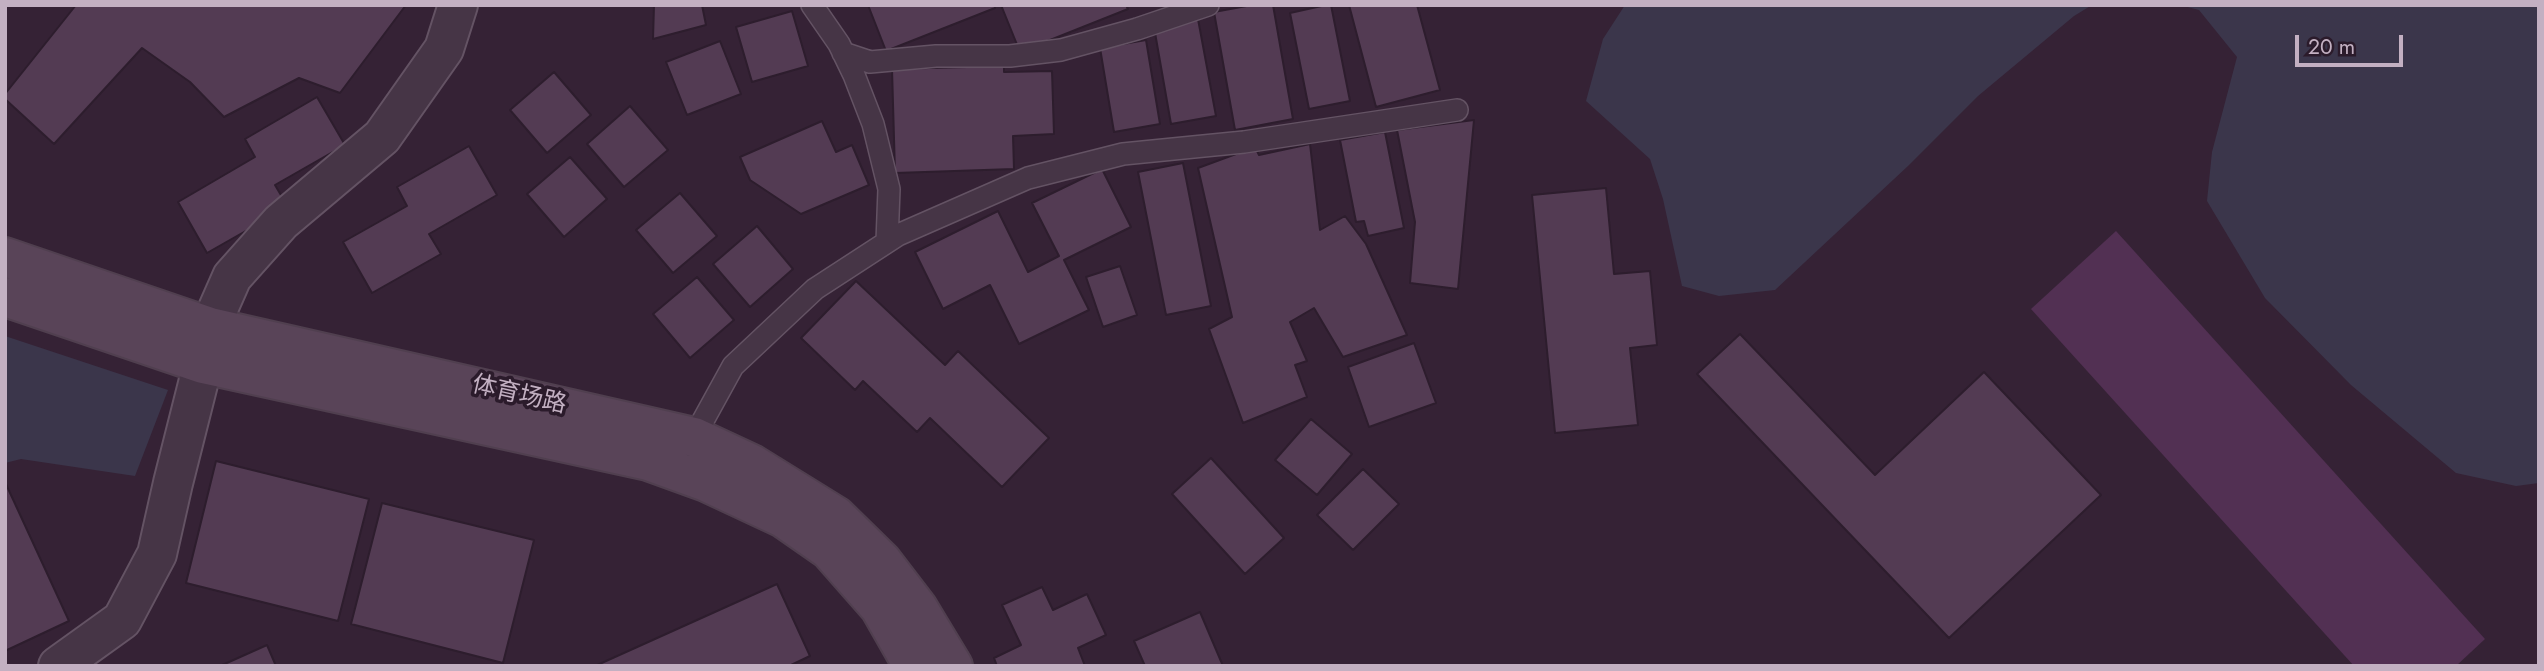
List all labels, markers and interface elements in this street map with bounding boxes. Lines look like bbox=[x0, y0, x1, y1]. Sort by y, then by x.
scale bar bbox=[2299, 21, 2408, 65]
text: 20 m bbox=[2308, 32, 2355, 62]
street label: 体育场路 bbox=[469, 371, 569, 421]

